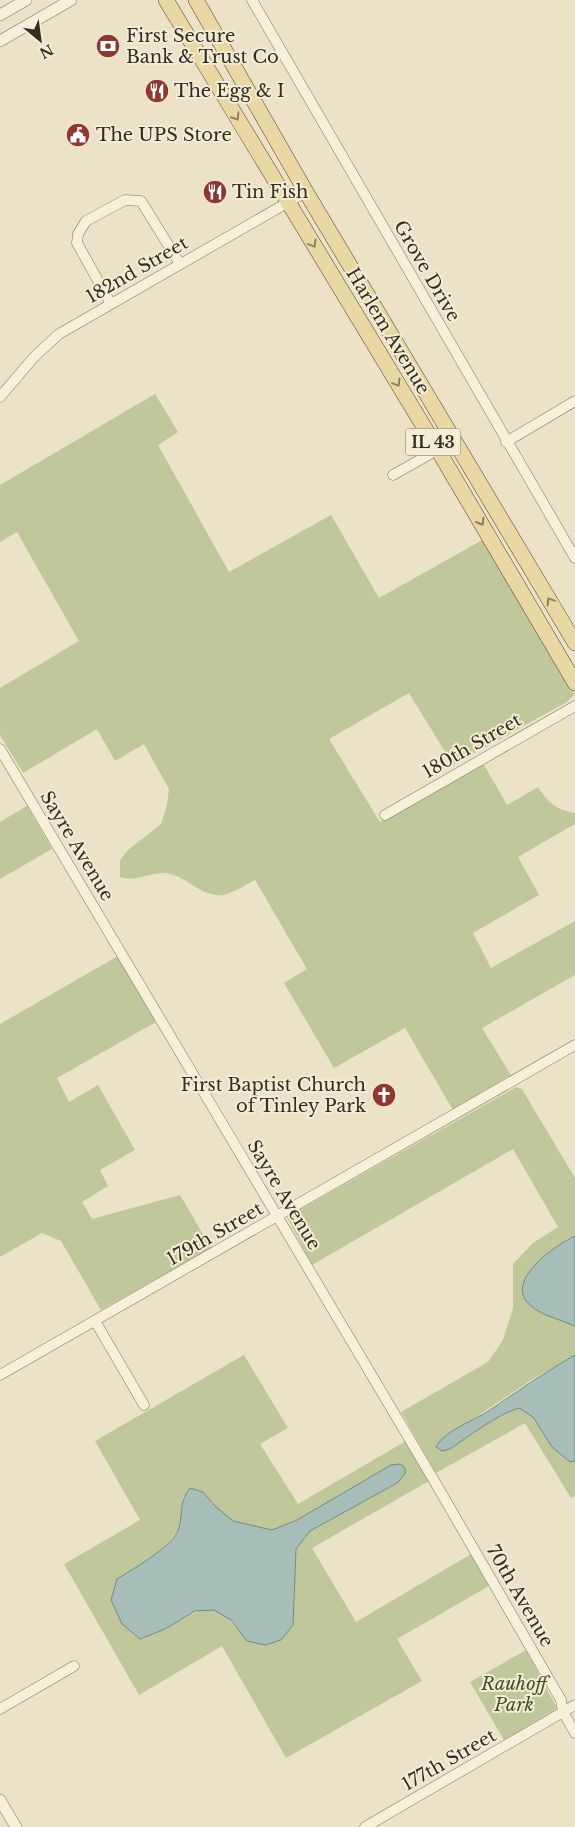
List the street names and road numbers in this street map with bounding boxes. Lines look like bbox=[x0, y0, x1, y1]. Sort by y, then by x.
street label: Grove Drive bbox=[389, 217, 465, 325]
street label: 182nd Street bbox=[82, 232, 192, 308]
street label: Harlem Avenue bbox=[342, 264, 434, 398]
road number: IL 43 bbox=[406, 428, 460, 456]
street label: 180th Street bbox=[419, 709, 525, 783]
street label: Sayre Avenue bbox=[36, 787, 118, 905]
street label: Sayre Avenue bbox=[243, 1136, 325, 1254]
street label: 179th Street bbox=[163, 1198, 267, 1270]
street label: 70th Avenue bbox=[482, 1541, 558, 1651]
street label: 177th Street bbox=[398, 1724, 500, 1796]

